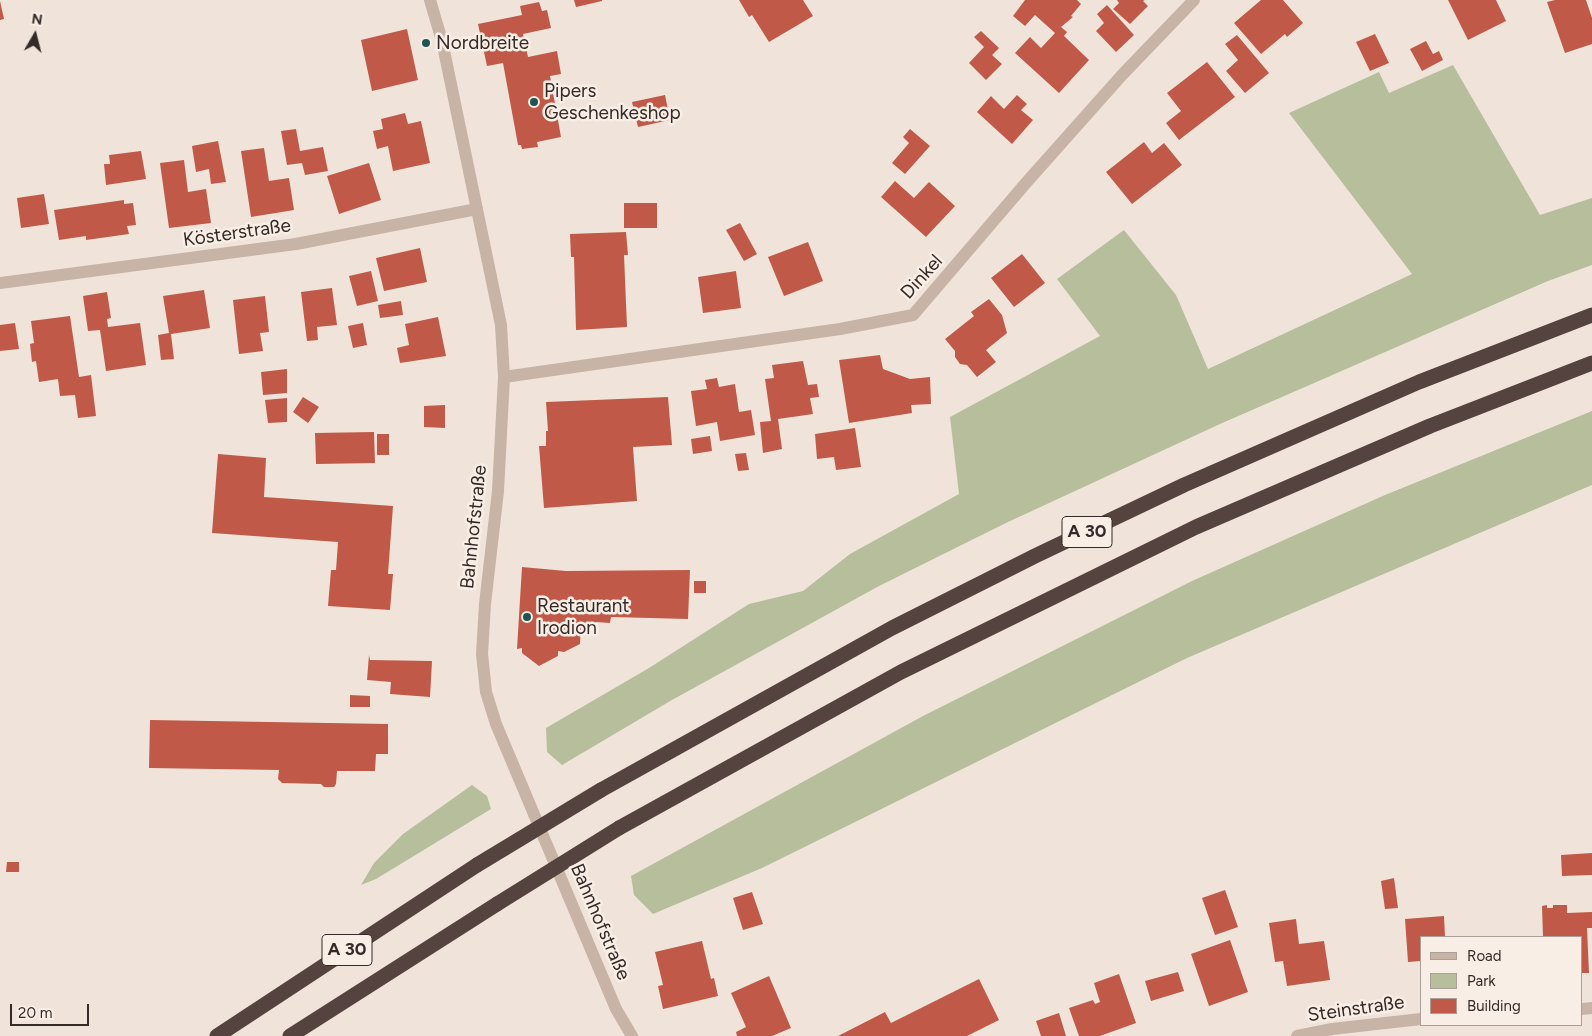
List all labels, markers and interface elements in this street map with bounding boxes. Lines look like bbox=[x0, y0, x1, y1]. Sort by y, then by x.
north arrow bbox=[10, 10, 60, 60]
text: N bbox=[31, 10, 44, 29]
place label: Nordbreite bbox=[436, 32, 529, 54]
marker: Nordbreite bbox=[420, 37, 432, 49]
place label: Pipers Geschenkeshop bbox=[544, 80, 681, 124]
marker: Pipers Geschenkeshop bbox=[528, 96, 540, 108]
street label: Kösterstraße bbox=[182, 214, 292, 252]
street label: Dinkel bbox=[896, 250, 948, 304]
street label: Bahnhofstraße bbox=[456, 464, 492, 590]
road number: A 30 bbox=[1062, 516, 1112, 548]
place label: Restaurant Irodion bbox=[537, 595, 629, 639]
marker: Restaurant Irodion bbox=[521, 611, 533, 623]
street label: Bahnhofstraße bbox=[565, 860, 635, 984]
road number: A 30 bbox=[322, 934, 372, 966]
legend bbox=[1420, 936, 1582, 1026]
text: Road bbox=[1467, 947, 1502, 965]
text: Park bbox=[1467, 972, 1496, 990]
street label: Steinstraße bbox=[1306, 991, 1406, 1027]
scale bar bbox=[12, 994, 91, 1026]
text: Building bbox=[1467, 997, 1521, 1015]
text: 20 m bbox=[18, 1004, 52, 1022]

